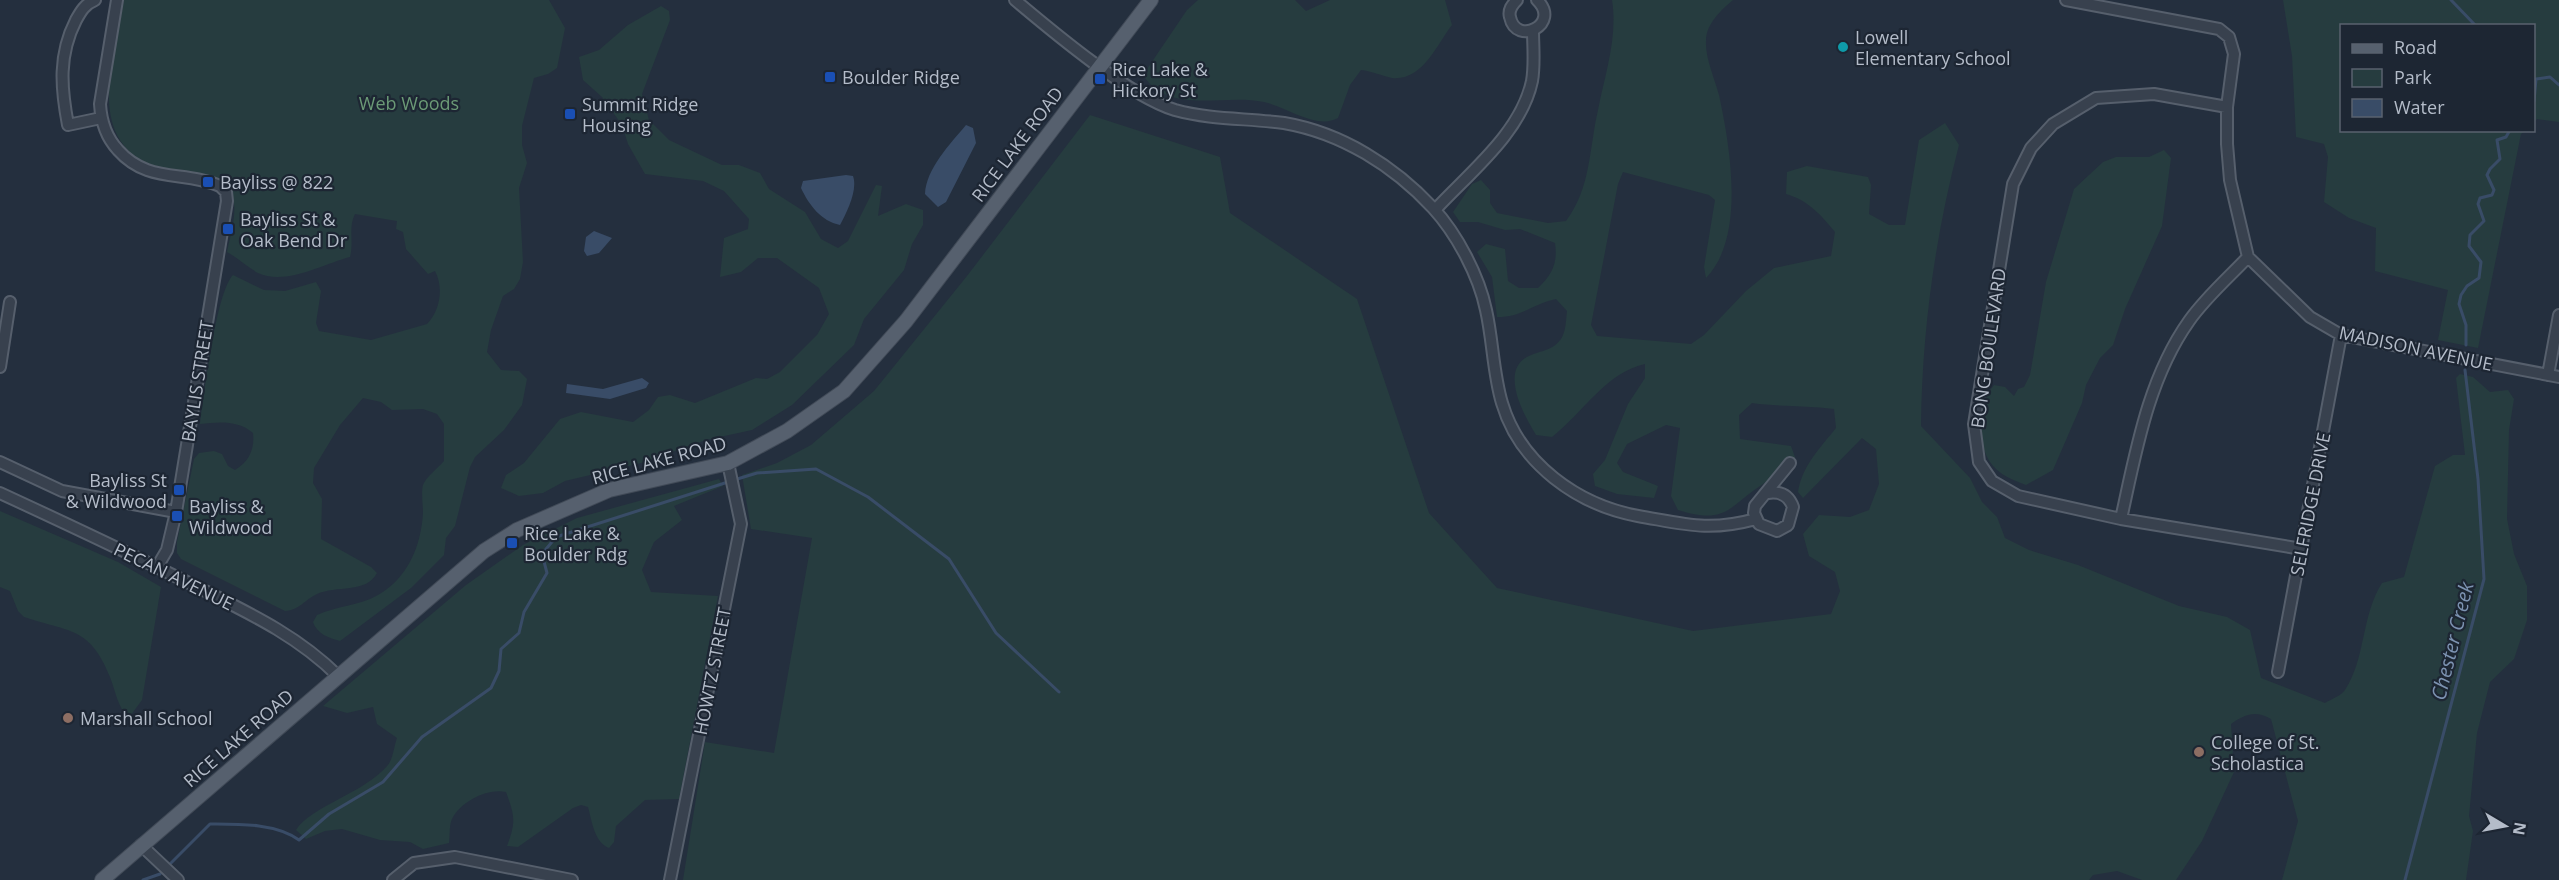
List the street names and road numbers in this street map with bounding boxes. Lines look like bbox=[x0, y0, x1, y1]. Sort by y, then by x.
street label: RICE LAKE ROAD bbox=[966, 82, 1068, 206]
street label: BONG BOULEVARD bbox=[1965, 266, 2011, 430]
street label: BAYLIS STREET bbox=[176, 318, 218, 444]
street label: MADISON AVENUE bbox=[2337, 320, 2495, 376]
street label: SELFRIDGE DRIVE bbox=[2284, 430, 2336, 578]
street label: RICE LAKE ROAD bbox=[589, 431, 729, 489]
street label: PECAN AVENUE bbox=[110, 537, 238, 615]
street label: HOWTZ STREET bbox=[688, 605, 736, 737]
street label: RICE LAKE ROAD bbox=[178, 684, 298, 792]

